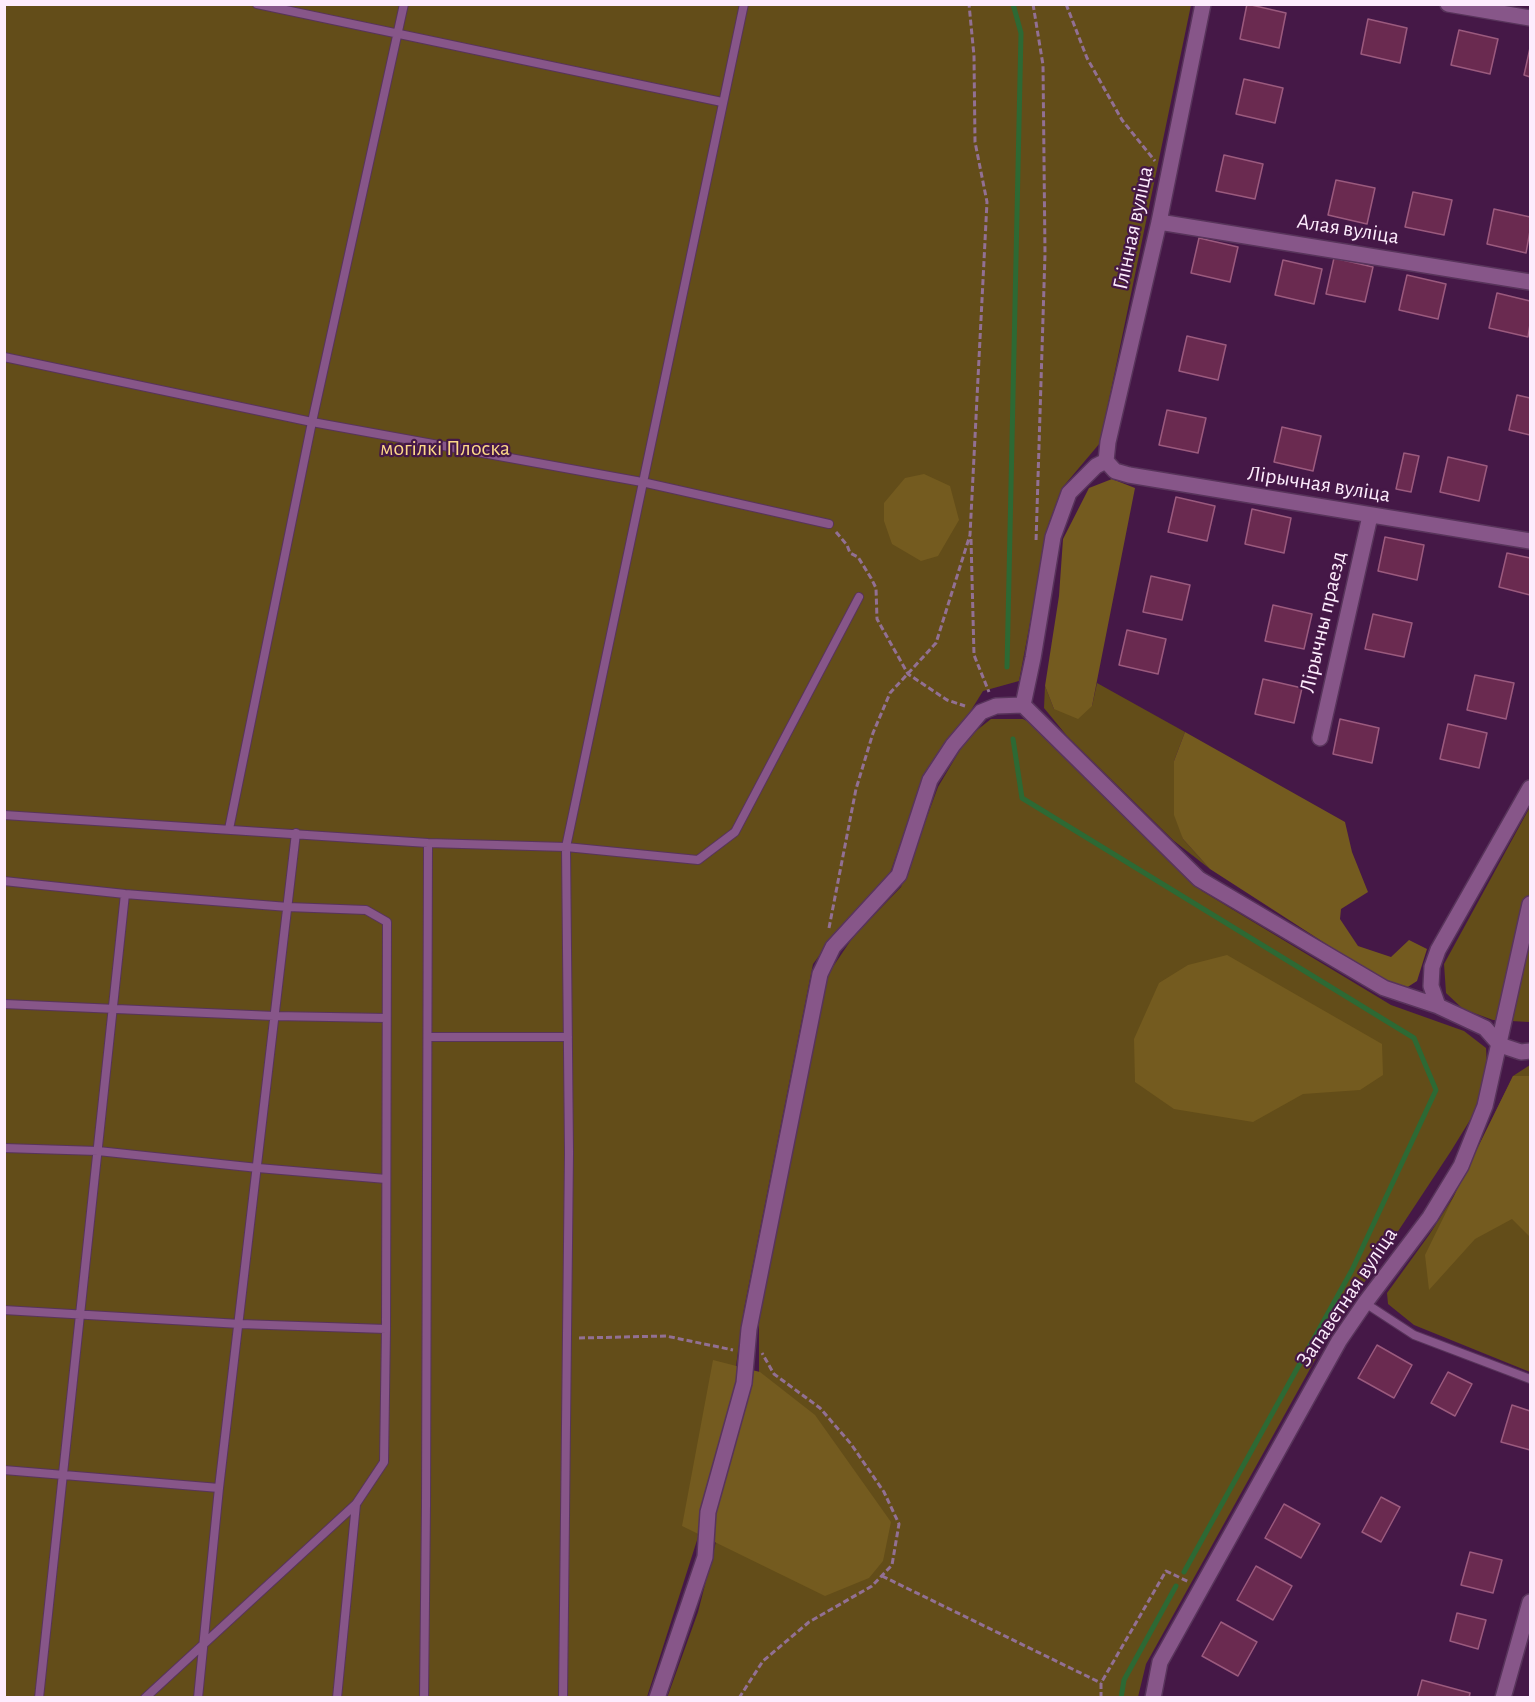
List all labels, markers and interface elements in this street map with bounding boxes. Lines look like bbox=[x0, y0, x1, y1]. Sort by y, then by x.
street label: Глінная вуліца bbox=[1107, 164, 1159, 292]
street label: Алая вуліца bbox=[1295, 208, 1401, 250]
park label: могілкі Плоска bbox=[380, 435, 510, 461]
street label: Лірычная вуліца bbox=[1246, 460, 1392, 508]
street label: Лірычны праезд bbox=[1294, 549, 1352, 695]
street label: Запаветная вуліца bbox=[1291, 1222, 1403, 1372]

